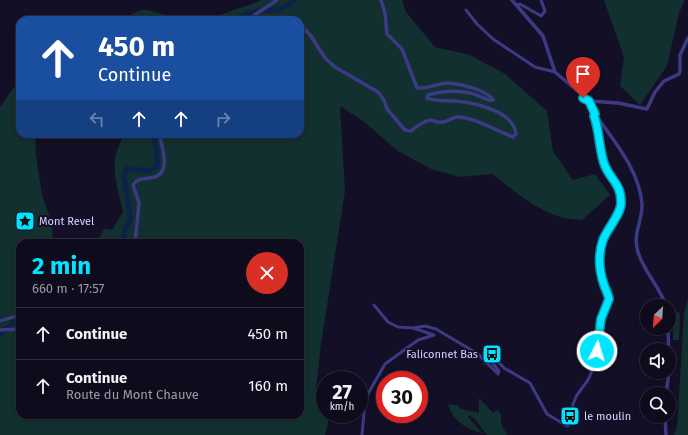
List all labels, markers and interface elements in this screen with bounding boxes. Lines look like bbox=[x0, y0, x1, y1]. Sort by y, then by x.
text: 450 m bbox=[98, 30, 175, 63]
icon: ahead bbox=[32, 32, 84, 84]
pin bbox=[566, 57, 600, 98]
icon: arrive bbox=[572, 63, 594, 85]
text: Continue bbox=[98, 64, 171, 86]
icon: left bbox=[86, 108, 108, 130]
icon: ahead bbox=[128, 108, 150, 130]
icon: ahead bbox=[170, 108, 192, 130]
icon: right bbox=[212, 108, 234, 130]
place icon: Mont Revel bbox=[14, 210, 36, 232]
place label: Mont Revel bbox=[39, 215, 94, 228]
text: 2 min bbox=[32, 252, 91, 280]
button: close bbox=[246, 252, 288, 294]
text: 660 m · 17:57 bbox=[32, 281, 104, 296]
north arrow bbox=[640, 299, 676, 335]
map controls bbox=[640, 299, 676, 423]
icon: ahead bbox=[32, 323, 54, 345]
text: Continue bbox=[66, 325, 127, 343]
text: 450 m bbox=[247, 325, 288, 343]
position arrow bbox=[576, 330, 618, 372]
bus stop icon: Faliconnet Bas bbox=[481, 343, 503, 365]
button: sound bbox=[640, 343, 676, 379]
place label: Faliconnet Bas bbox=[406, 348, 478, 361]
text: Continue bbox=[66, 369, 127, 387]
speed limit sign: 30 bbox=[376, 371, 428, 423]
icon: ahead bbox=[32, 375, 54, 397]
text: 160 m bbox=[248, 377, 288, 395]
text: 27 bbox=[332, 380, 352, 404]
text: Route du Mont Chauve bbox=[66, 387, 199, 402]
button: search bbox=[640, 387, 676, 423]
text: km/h bbox=[330, 401, 354, 413]
bus stop icon: le moulin bbox=[559, 405, 581, 427]
place label: le moulin bbox=[584, 410, 631, 423]

